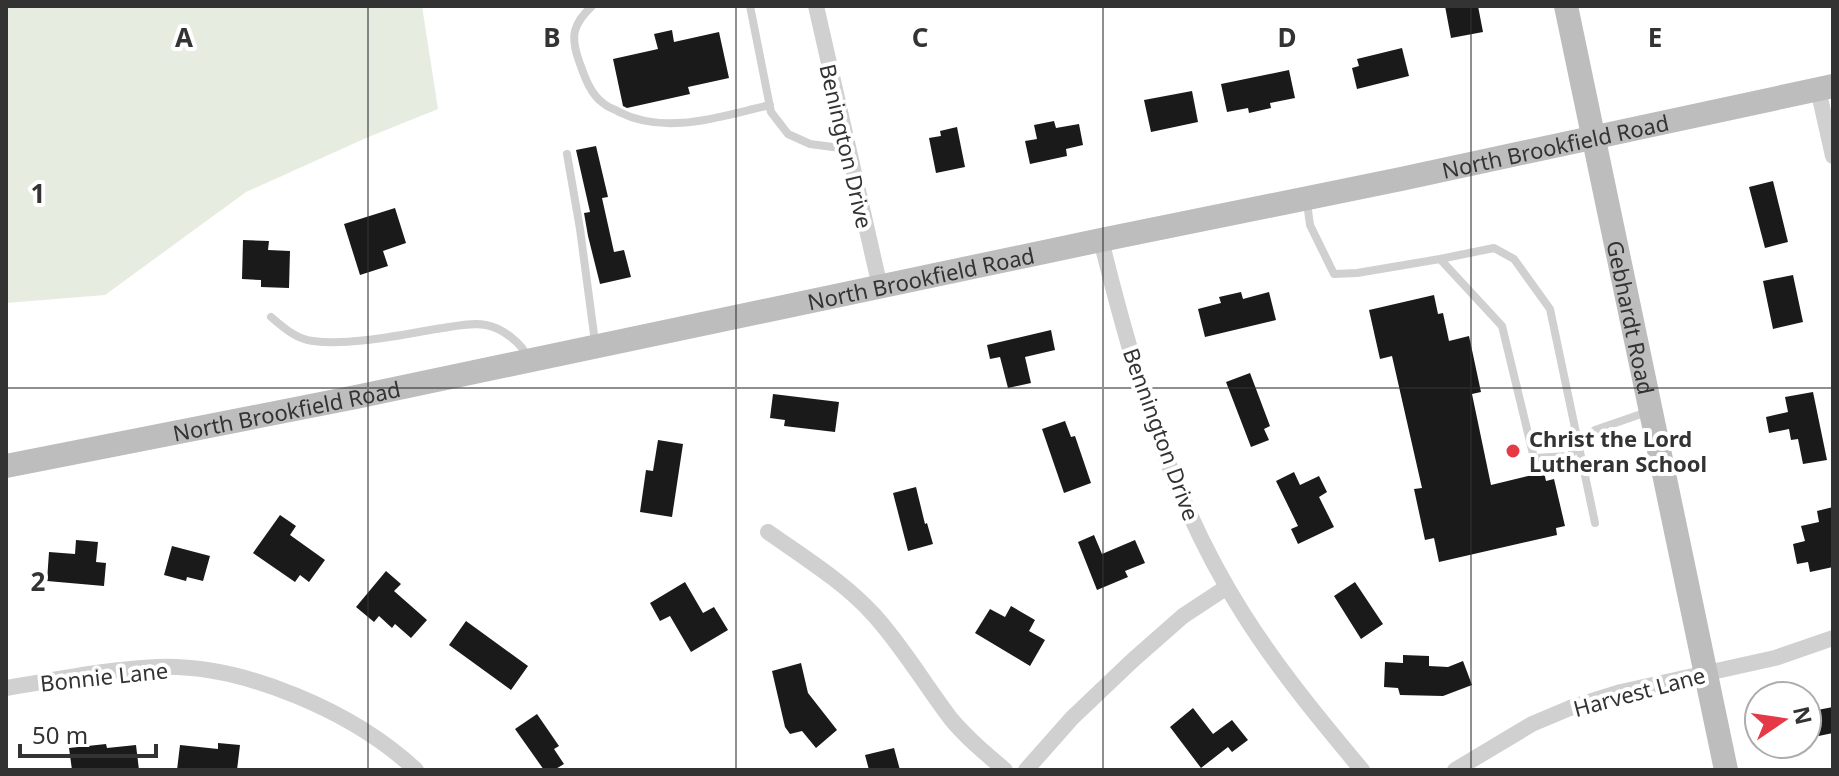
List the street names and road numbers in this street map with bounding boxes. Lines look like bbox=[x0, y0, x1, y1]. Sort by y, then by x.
street label: Benington Drive bbox=[813, 61, 881, 231]
street label: North Brookfield Road bbox=[1439, 107, 1671, 185]
street label: Gebhardt Road bbox=[1600, 237, 1662, 397]
street label: North Brookfield Road bbox=[805, 239, 1037, 316]
street label: Bennington Drive bbox=[1117, 344, 1207, 524]
street label: North Brookfield Road bbox=[170, 373, 403, 448]
street label: Bonnie Lane bbox=[39, 654, 169, 698]
street label: Harvest Lane bbox=[1570, 659, 1708, 723]

